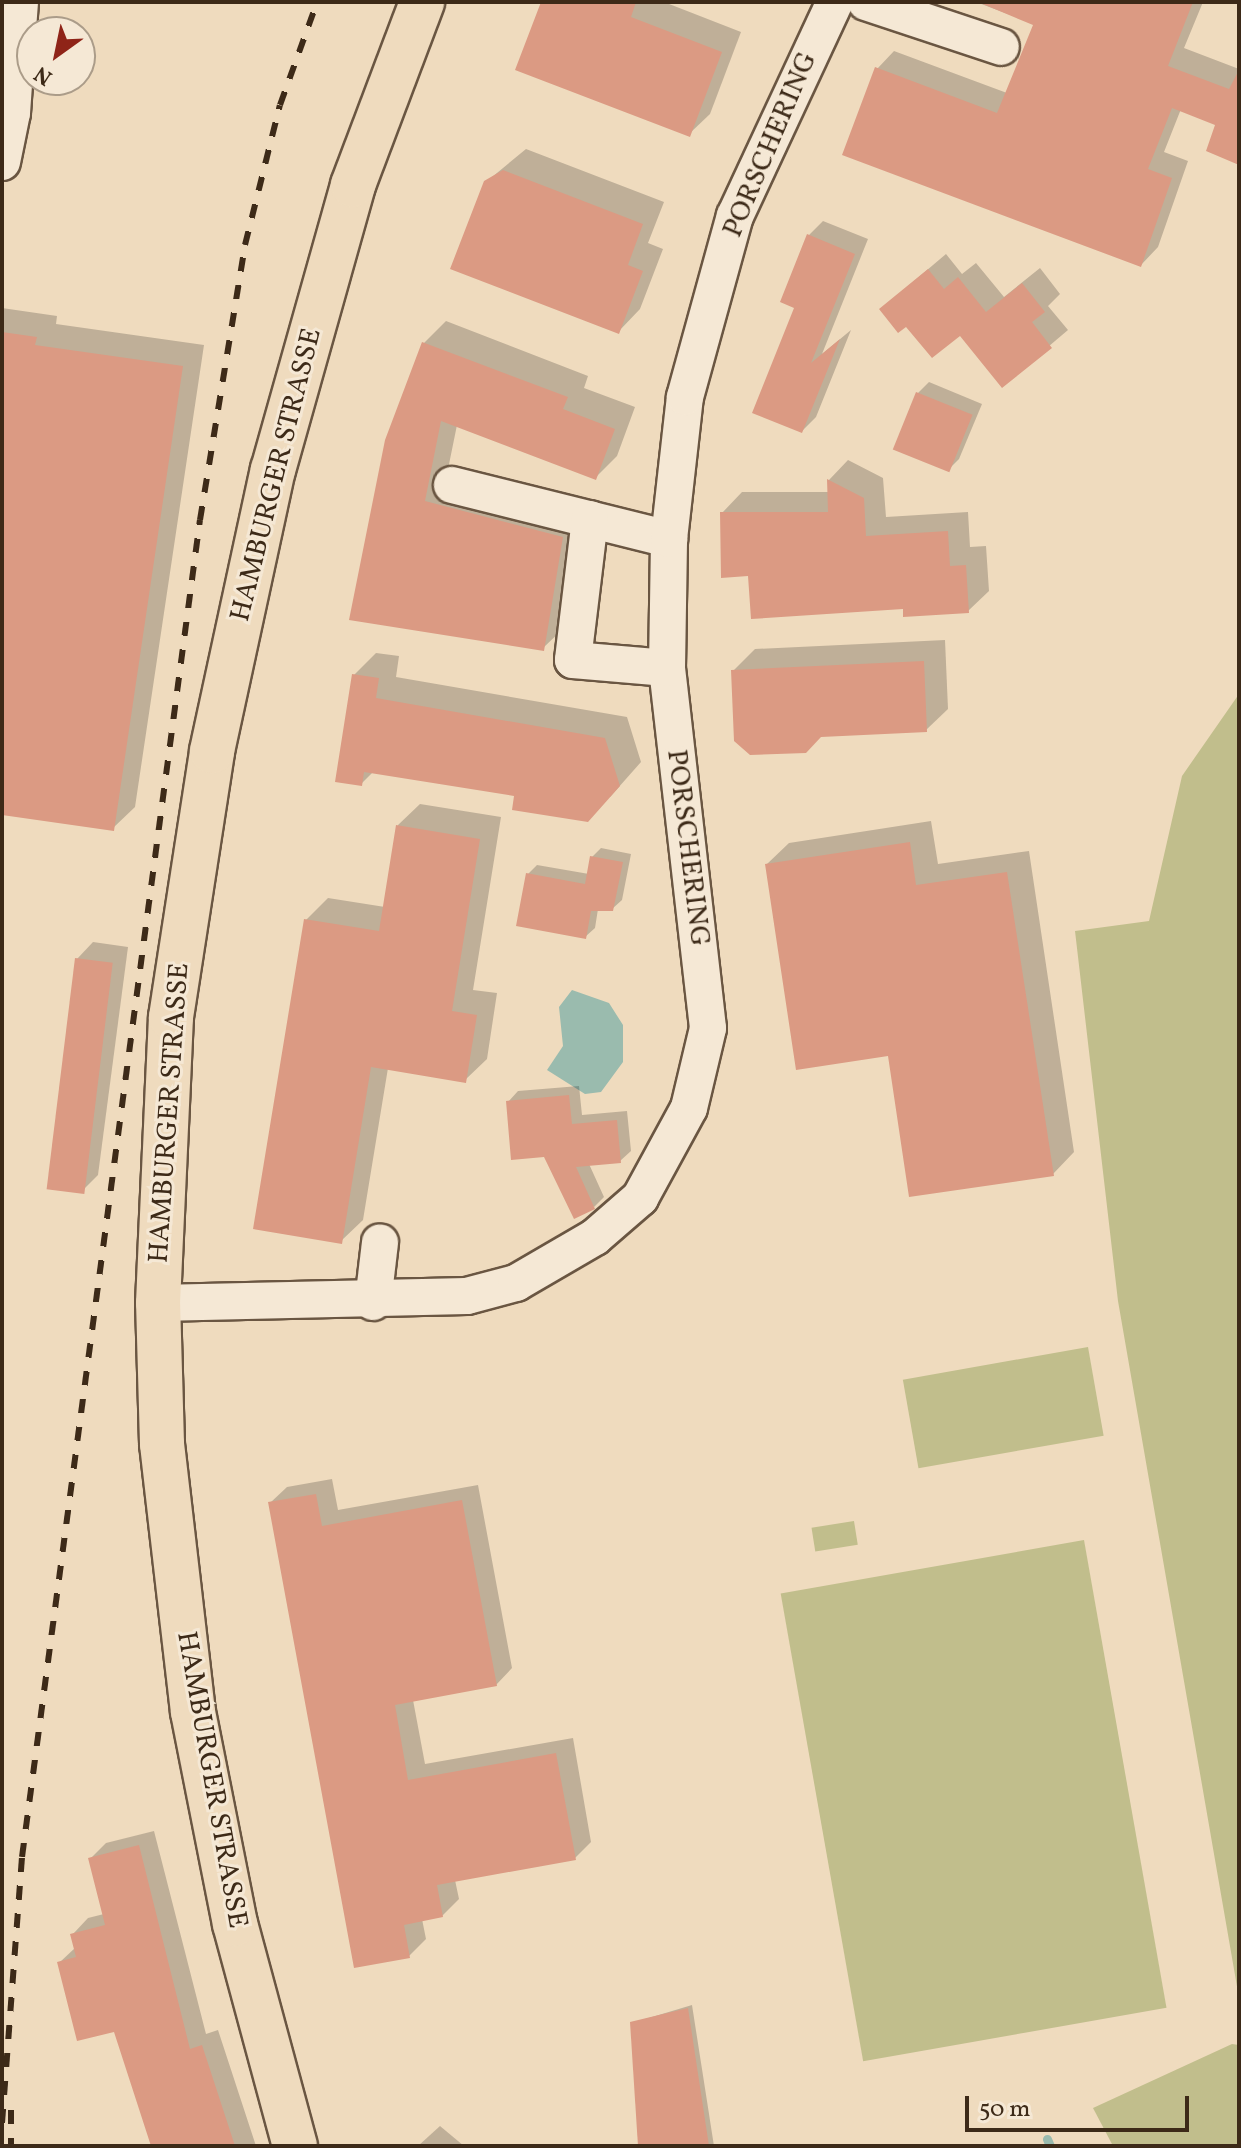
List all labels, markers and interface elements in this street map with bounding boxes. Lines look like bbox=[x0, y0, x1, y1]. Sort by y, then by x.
north arrow bbox=[16, 16, 96, 96]
street label: PORSCHERING bbox=[717, 47, 825, 243]
text: N bbox=[29, 58, 59, 92]
street label: HAMBURGER STRASSE bbox=[224, 325, 330, 625]
street label: PORSCHERING bbox=[658, 748, 716, 948]
street label: HAMBURGER STRASSE bbox=[143, 962, 197, 1264]
street label: HAMBURGER STRASSE bbox=[168, 1629, 254, 1931]
scale bar bbox=[969, 2080, 1193, 2130]
text: 50 m bbox=[979, 2093, 1031, 2127]

